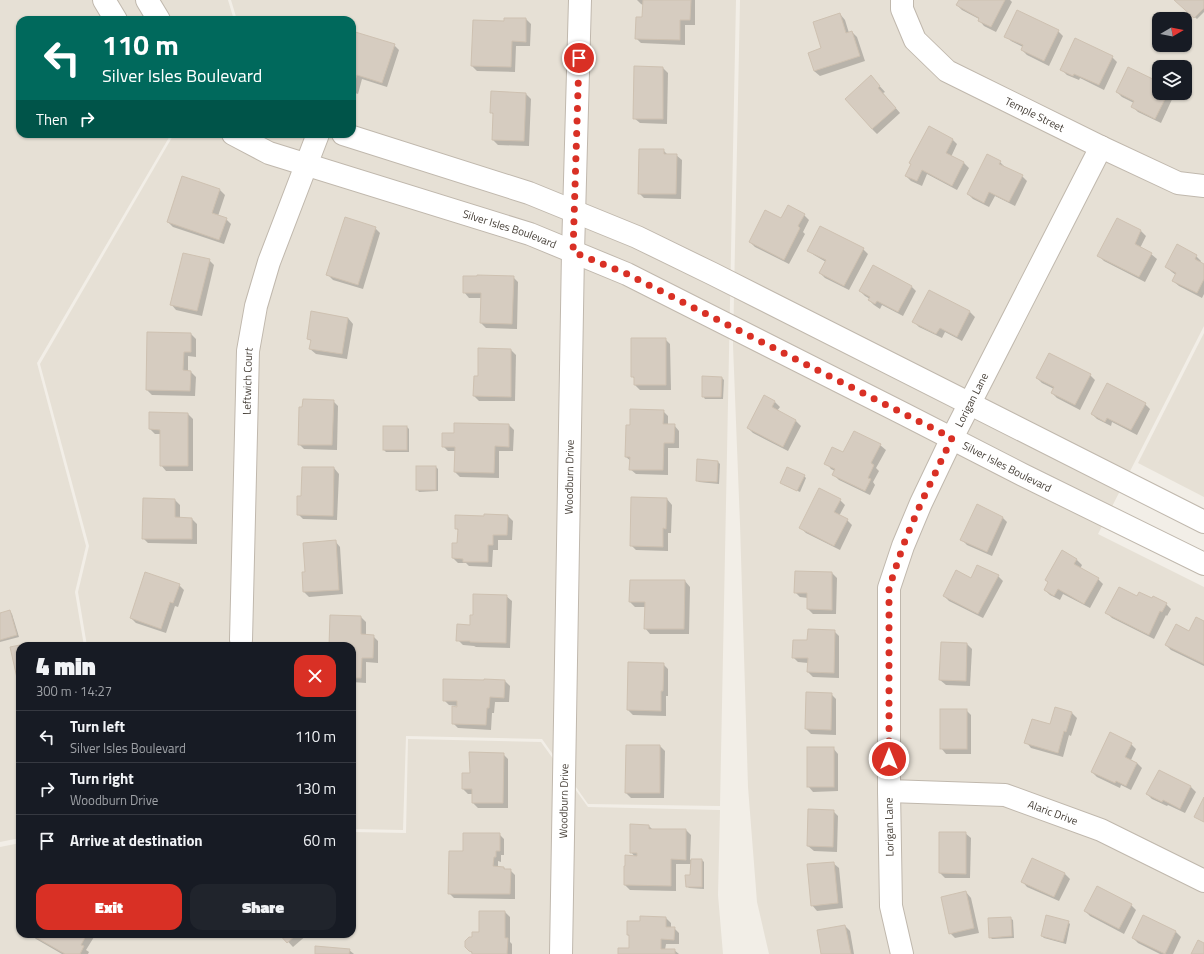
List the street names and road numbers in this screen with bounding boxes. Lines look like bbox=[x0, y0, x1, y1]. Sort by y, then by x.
street label: Temple Street bbox=[1002, 93, 1067, 136]
street label: Silver Isles Boulevard bbox=[461, 206, 559, 252]
street label: Leftwich Court bbox=[238, 346, 257, 415]
street label: Lorigan Lane bbox=[951, 370, 992, 430]
street label: Silver Isles Boulevard bbox=[960, 437, 1055, 496]
street label: Woodburn Drive bbox=[561, 439, 578, 515]
street label: Woodburn Drive bbox=[555, 763, 572, 839]
street label: Alaric Drive bbox=[1026, 796, 1081, 829]
street label: Lorigan Lane bbox=[880, 797, 898, 857]

